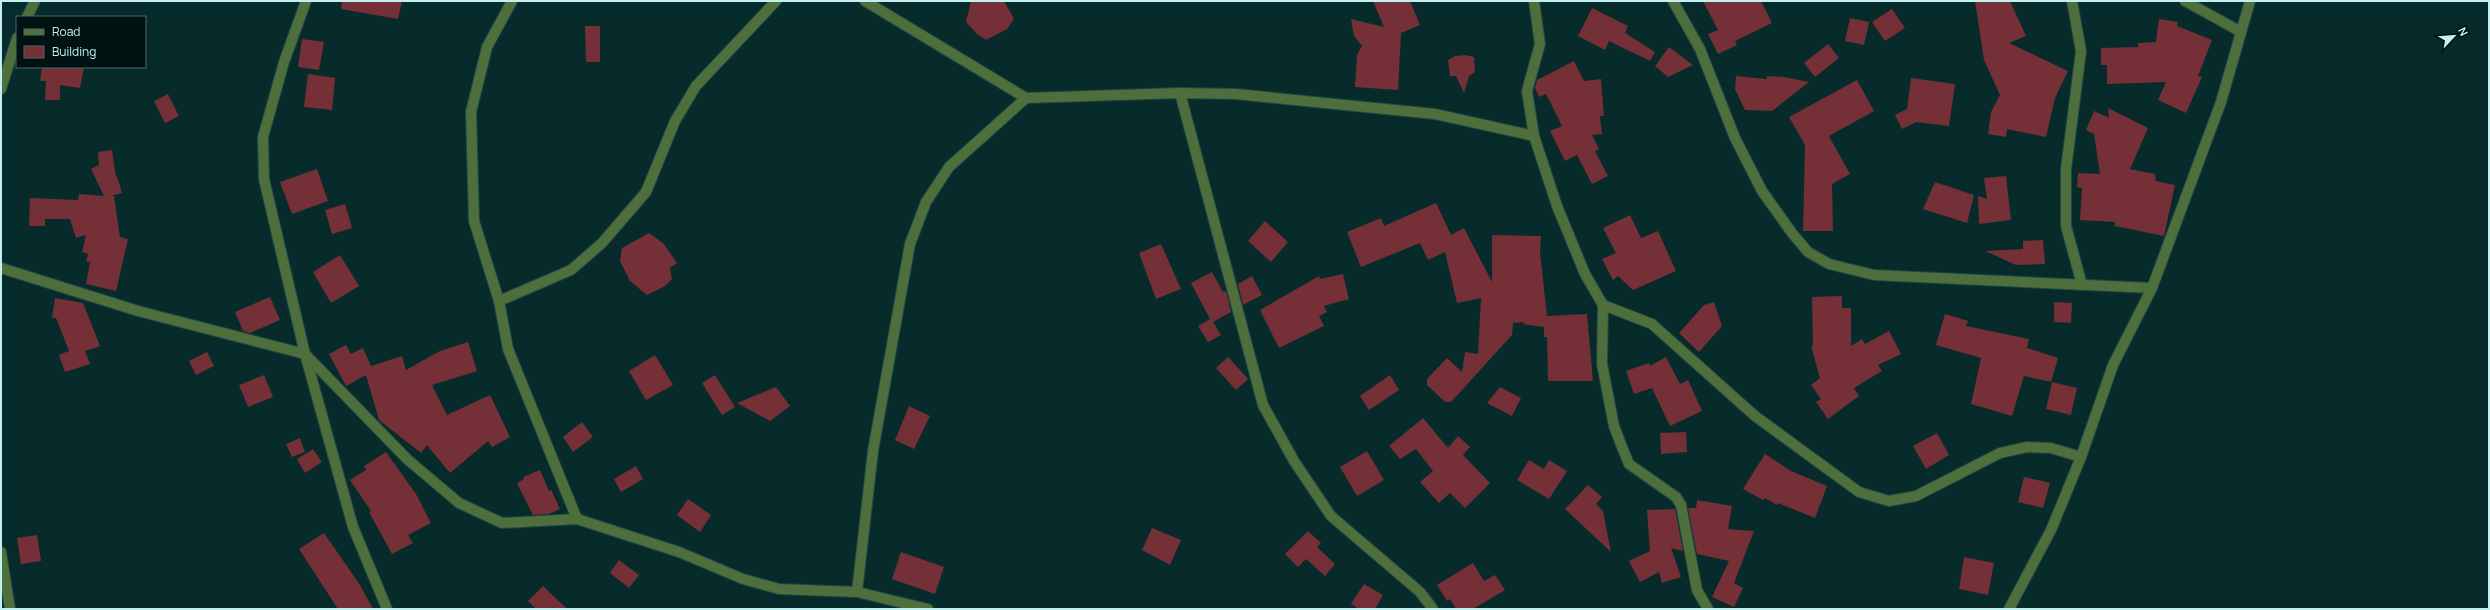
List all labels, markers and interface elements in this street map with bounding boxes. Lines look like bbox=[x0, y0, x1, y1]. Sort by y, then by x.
legend bbox=[16, 16, 146, 68]
north arrow bbox=[2434, 16, 2474, 56]
text: Road bbox=[52, 23, 80, 40]
text: N bbox=[2455, 25, 2472, 38]
text: Building bbox=[52, 43, 96, 60]

